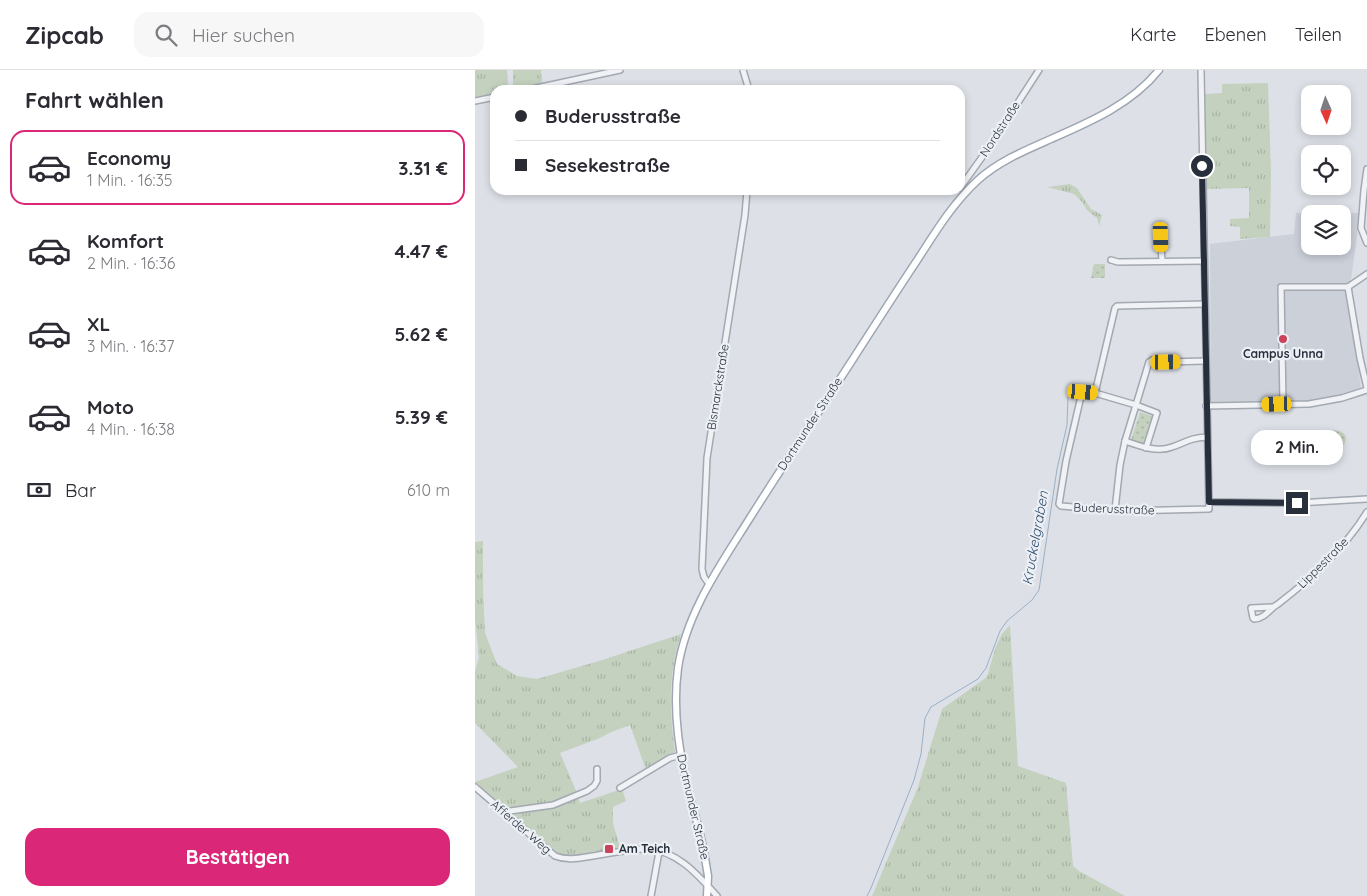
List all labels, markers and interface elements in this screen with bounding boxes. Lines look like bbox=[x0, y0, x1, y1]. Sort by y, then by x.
search box bbox=[134, 12, 484, 57]
text: Zipcab bbox=[25, 20, 104, 50]
icon: search bbox=[152, 21, 180, 49]
text: Hier suchen bbox=[192, 23, 295, 47]
text: Karte bbox=[1130, 23, 1176, 46]
text: Ebenen bbox=[1204, 23, 1267, 46]
text: Teilen bbox=[1295, 23, 1342, 46]
north arrow bbox=[1301, 85, 1351, 135]
map controls bbox=[1301, 85, 1351, 255]
text: Fahrt wählen bbox=[25, 86, 164, 114]
street label: Nordstraße bbox=[976, 98, 1023, 159]
text: Buderusstraße bbox=[545, 104, 681, 128]
icon: car bbox=[27, 145, 72, 190]
button: locate bbox=[1301, 145, 1351, 195]
text: Economy bbox=[87, 146, 171, 170]
text: Sesekestraße bbox=[545, 153, 670, 177]
route start bbox=[1191, 155, 1213, 177]
text: 3.31 € bbox=[398, 156, 448, 180]
text: 1 Min. · 16:35 bbox=[87, 170, 173, 190]
button: layers bbox=[1301, 205, 1351, 255]
car bbox=[1152, 222, 1169, 252]
icon: car bbox=[27, 228, 72, 273]
text: Komfort bbox=[87, 229, 164, 253]
text: 4.47 € bbox=[394, 239, 448, 263]
text: 2 Min. · 16:36 bbox=[87, 253, 175, 273]
icon: car bbox=[27, 311, 72, 356]
text: XL bbox=[87, 312, 110, 336]
text: 5.62 € bbox=[395, 322, 448, 346]
marker: Campus Unna bbox=[1277, 333, 1289, 345]
text: 3 Min. · 16:37 bbox=[87, 336, 175, 356]
street label: Bismarckstraße bbox=[703, 343, 732, 431]
place label: Campus Unna bbox=[1243, 346, 1323, 361]
car bbox=[1150, 354, 1181, 370]
street label: Dortmunder Straße bbox=[774, 374, 845, 473]
car bbox=[1067, 383, 1098, 401]
icon: car bbox=[27, 394, 72, 439]
text: Moto bbox=[87, 395, 134, 419]
car bbox=[1261, 396, 1292, 412]
text: 5.39 € bbox=[395, 405, 448, 429]
text: 4 Min. · 16:38 bbox=[87, 419, 175, 439]
callout: 2 Min. bbox=[1251, 430, 1343, 466]
text: 2 Min. bbox=[1275, 437, 1319, 457]
icon: cash bbox=[25, 476, 53, 504]
text: Bar bbox=[65, 478, 96, 502]
text: 610 m bbox=[407, 480, 450, 500]
water label: Kruckelgraben bbox=[1018, 489, 1052, 586]
route end bbox=[1286, 492, 1308, 514]
street label: Buderusstraße bbox=[1073, 500, 1155, 517]
street label: Lippestraße bbox=[1294, 534, 1351, 591]
street label: Dortmunder Straße bbox=[674, 753, 713, 861]
street label: Afferder Weg bbox=[488, 796, 555, 857]
button: Bestätigen bbox=[25, 828, 450, 886]
place label: Am Teich bbox=[619, 841, 670, 856]
marker: Am Teich bbox=[603, 843, 615, 855]

